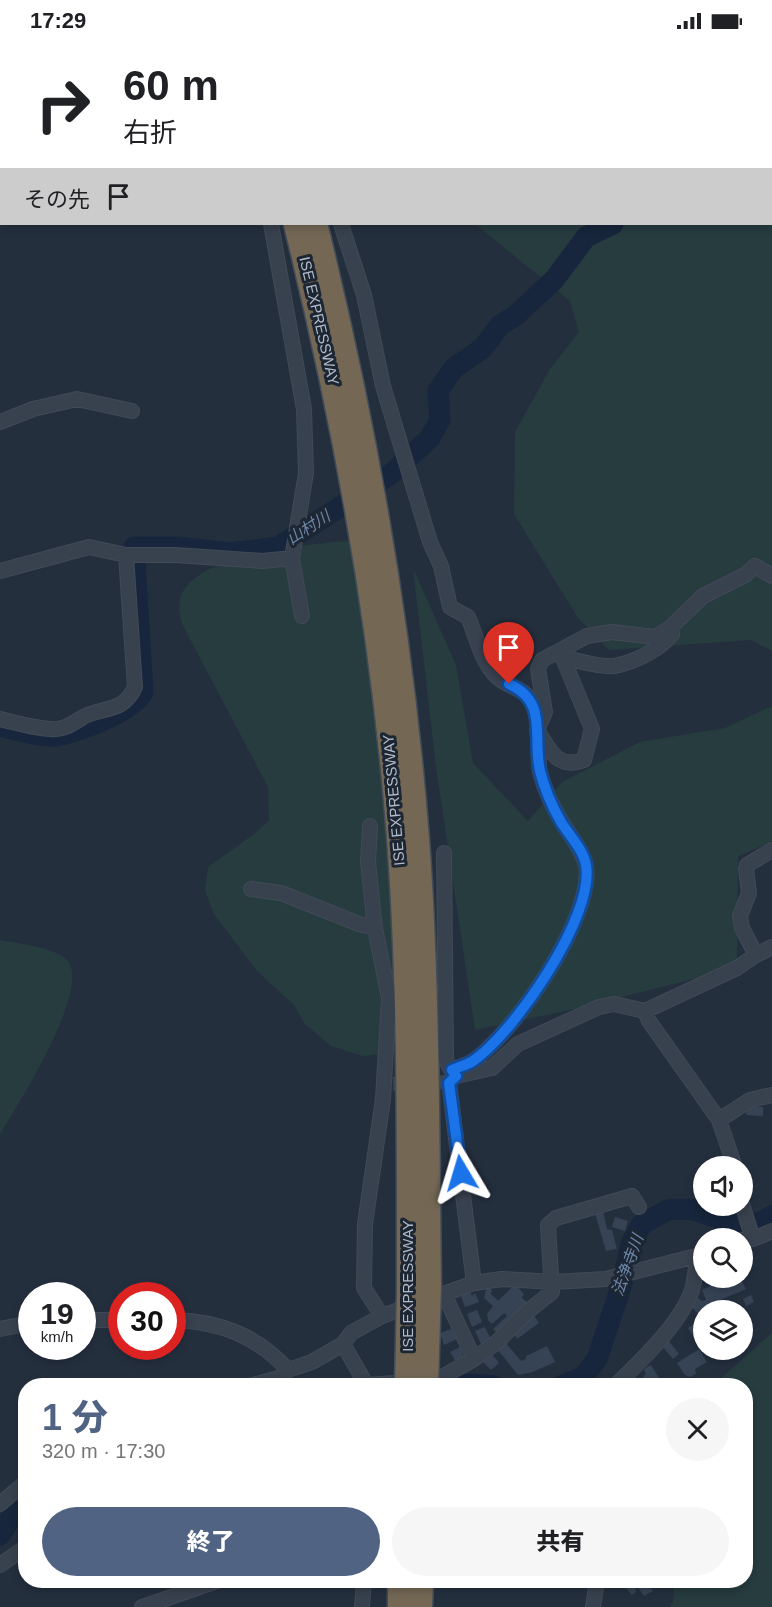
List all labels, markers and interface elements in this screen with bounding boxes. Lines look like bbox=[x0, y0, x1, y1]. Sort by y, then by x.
text: 17:29 bbox=[30, 8, 86, 33]
text: 60 m bbox=[123, 62, 219, 109]
icon: right bbox=[24, 66, 102, 144]
text: 右折 bbox=[123, 118, 177, 148]
icon: arrive bbox=[102, 180, 135, 213]
text: その先 bbox=[24, 187, 90, 212]
street label: ISE EXPRESSWAY bbox=[296, 255, 343, 387]
water label: 山村川 bbox=[284, 506, 335, 548]
pin bbox=[483, 622, 534, 684]
icon: arrive bbox=[492, 631, 525, 664]
street label: ISE EXPRESSWAY bbox=[379, 734, 408, 866]
position arrow bbox=[429, 1141, 493, 1205]
map controls bbox=[693, 1156, 753, 1360]
button: sound bbox=[693, 1156, 753, 1216]
street label: ISE EXPRESSWAY bbox=[399, 1220, 416, 1352]
button: search bbox=[693, 1228, 753, 1288]
water label: 法浄寺川 bbox=[609, 1230, 647, 1298]
speed limit sign: 30 bbox=[108, 1282, 186, 1360]
text: 19 bbox=[40, 1297, 74, 1330]
button: layers bbox=[693, 1300, 753, 1360]
text: km/h bbox=[41, 1328, 73, 1345]
text: 1 分 bbox=[42, 1397, 108, 1438]
button: close bbox=[666, 1398, 729, 1461]
text: 320 m · 17:30 bbox=[42, 1440, 165, 1462]
button: 終了 bbox=[42, 1507, 380, 1576]
button: 共有 bbox=[392, 1507, 729, 1576]

